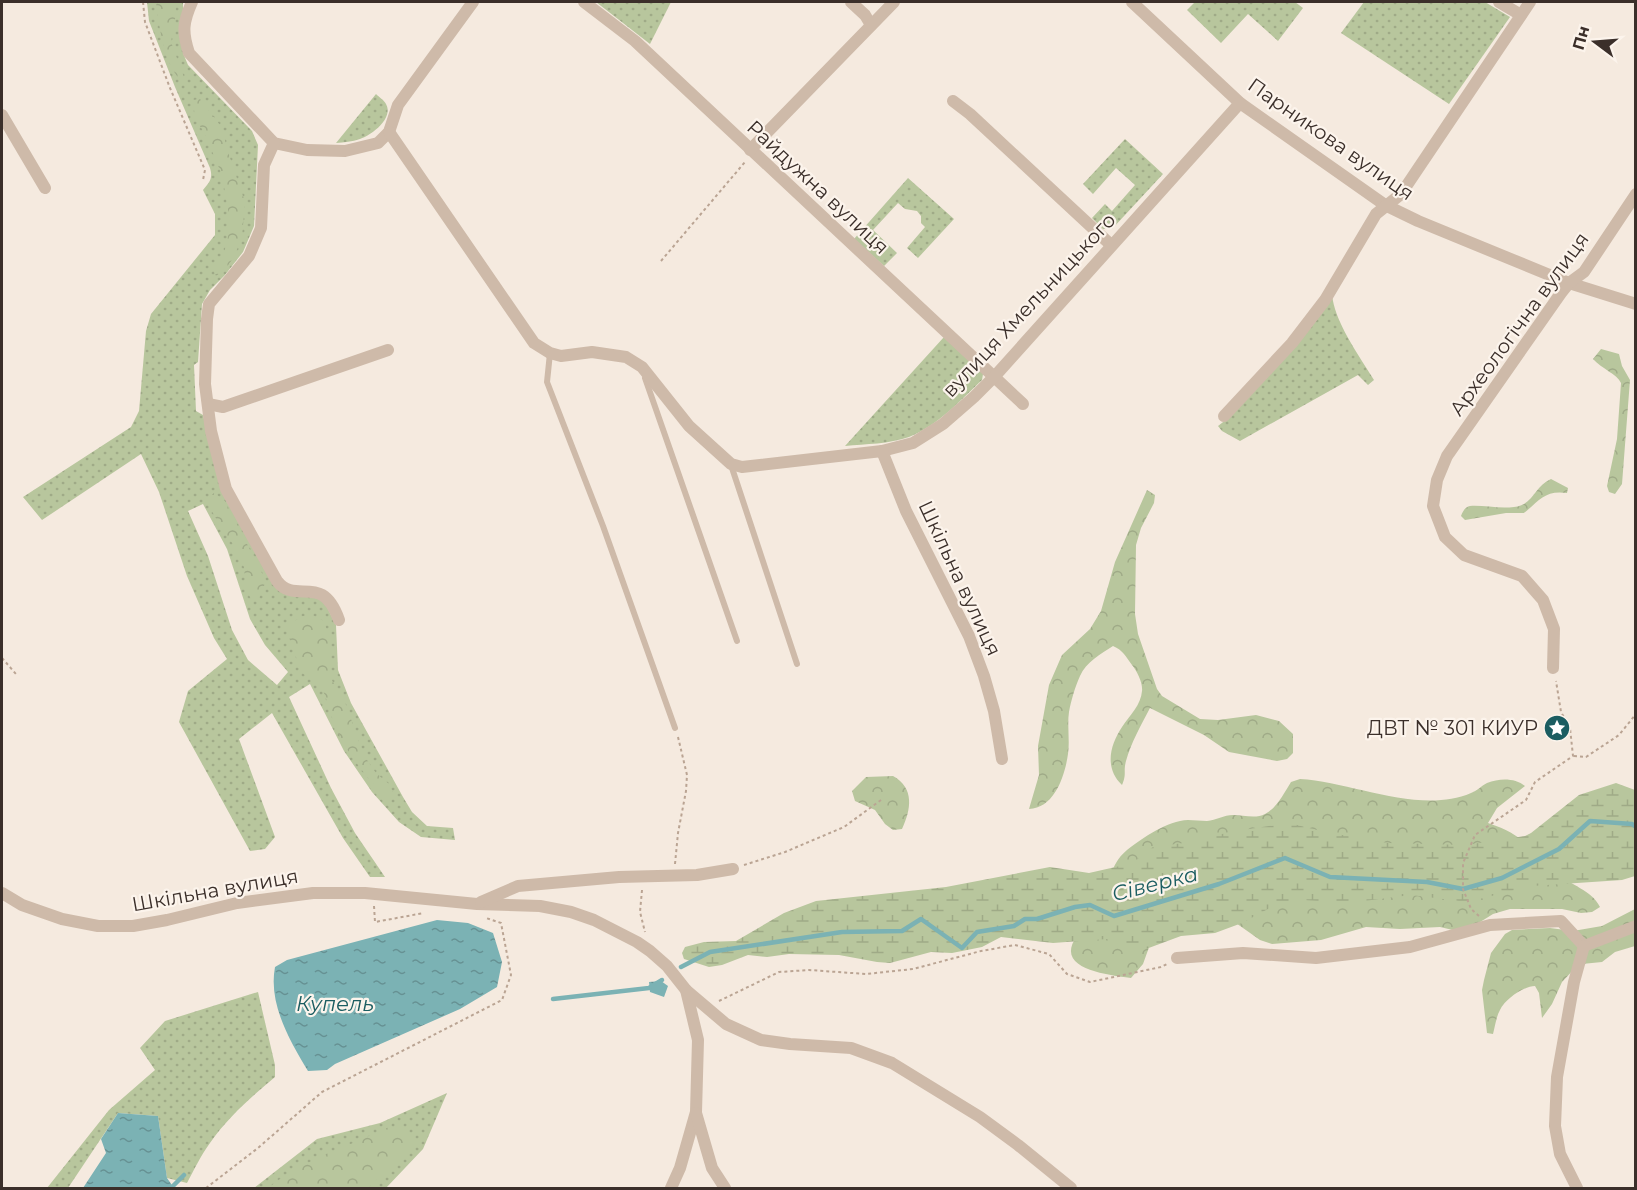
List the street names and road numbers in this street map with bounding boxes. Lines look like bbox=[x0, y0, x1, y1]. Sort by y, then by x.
street label: Парникова вулиця bbox=[1243, 73, 1419, 205]
street label: Райдужна вулиця bbox=[742, 115, 894, 259]
street label: вулиця Хмельницького bbox=[937, 208, 1121, 402]
street label: Археологічна вулиця bbox=[1444, 227, 1594, 421]
street label: Шкільна вулиця bbox=[914, 497, 1006, 659]
street label: Шкільна вулиця bbox=[130, 864, 300, 916]

